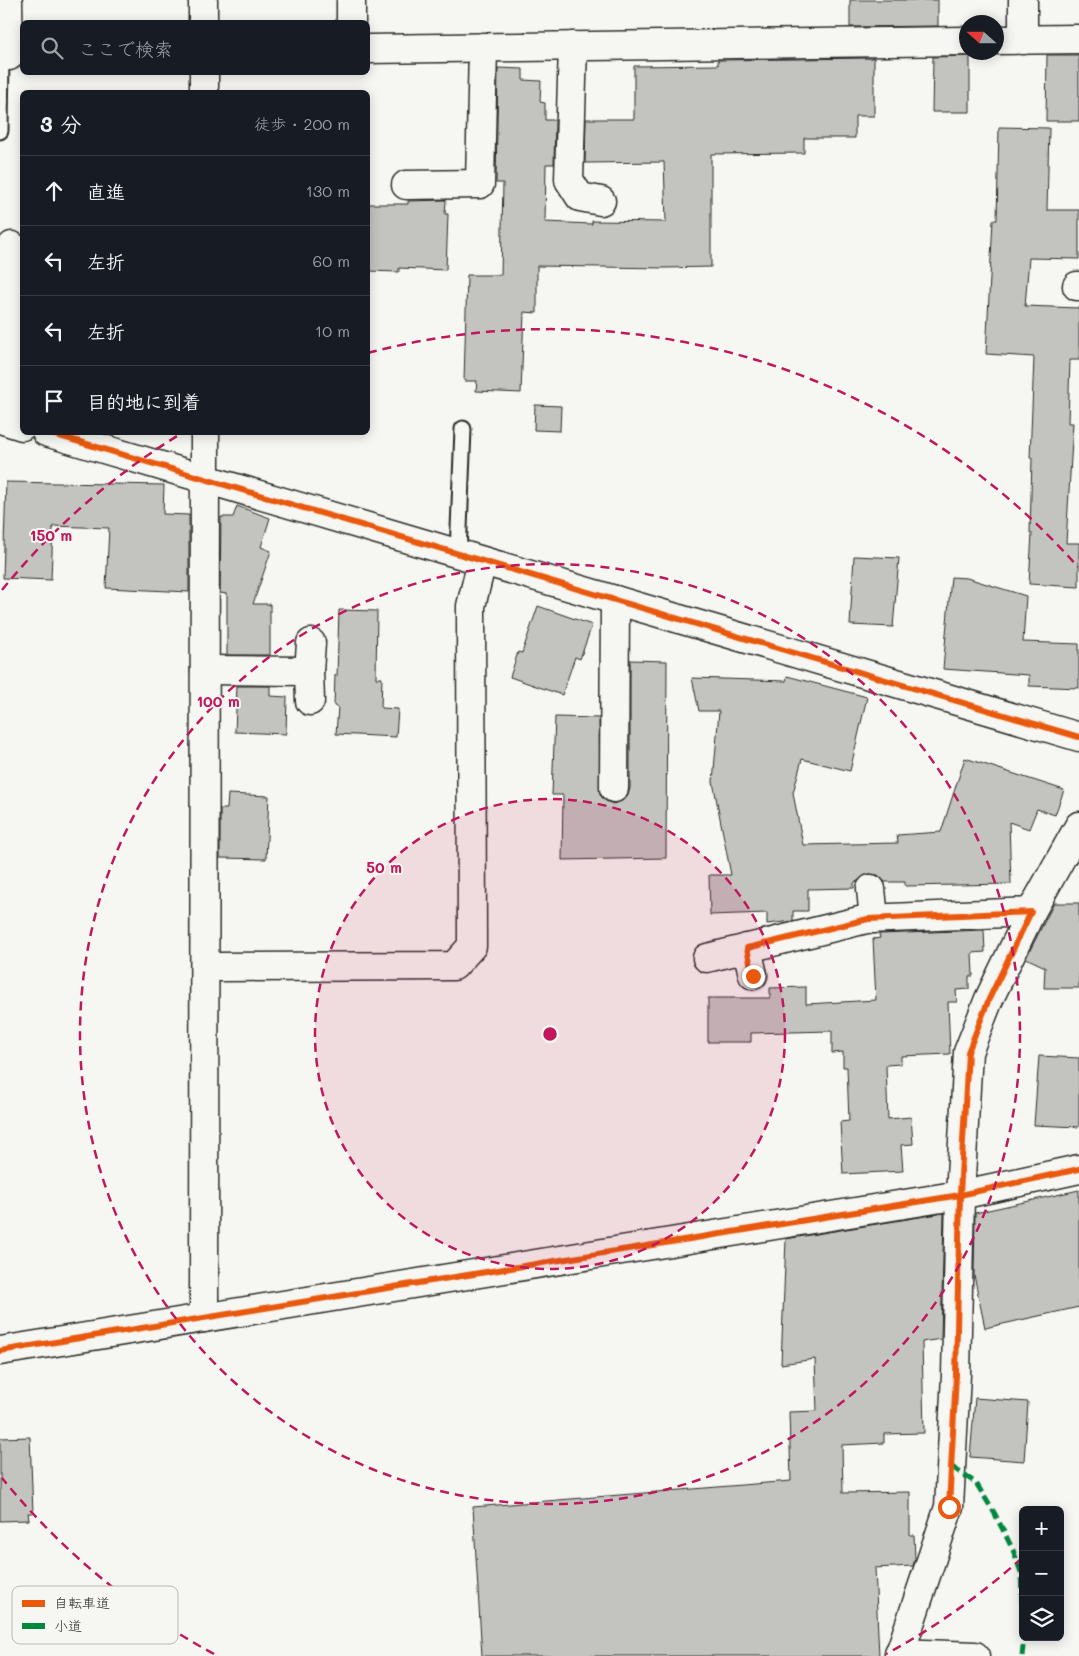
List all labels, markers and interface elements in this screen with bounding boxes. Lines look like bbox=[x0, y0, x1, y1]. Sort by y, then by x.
north arrow bbox=[959, 15, 1004, 60]
search box bbox=[20, 20, 370, 75]
icon: search bbox=[38, 34, 66, 62]
text: ここで検索 bbox=[78, 36, 173, 61]
text: 3 分 bbox=[40, 110, 81, 137]
text: 徒歩 · 200 m bbox=[254, 113, 350, 134]
icon: ahead bbox=[40, 177, 68, 205]
text: 直進 bbox=[87, 179, 125, 204]
text: 130 m bbox=[306, 180, 350, 201]
icon: left bbox=[40, 247, 68, 275]
text: 左折 bbox=[87, 249, 125, 274]
text: 60 m bbox=[313, 250, 350, 271]
icon: left bbox=[40, 317, 68, 345]
text: 左折 bbox=[87, 319, 125, 344]
text: 10 m bbox=[315, 320, 350, 341]
icon: arrive bbox=[40, 387, 68, 415]
text: 目的地に到着 bbox=[87, 389, 201, 414]
text: 150 m bbox=[30, 525, 72, 545]
text: 100 m bbox=[196, 691, 240, 711]
text: 50 m bbox=[366, 857, 402, 877]
route end bbox=[742, 965, 765, 988]
centre of rings bbox=[541, 1025, 559, 1043]
route start bbox=[938, 1496, 961, 1519]
map controls bbox=[1019, 1506, 1064, 1641]
button: + bbox=[1019, 1506, 1064, 1551]
button: − bbox=[1019, 1551, 1064, 1596]
legend bbox=[12, 1586, 178, 1644]
text: 自転車道 bbox=[54, 1593, 110, 1612]
button: layers bbox=[1019, 1596, 1064, 1641]
text: 小道 bbox=[54, 1616, 82, 1635]

